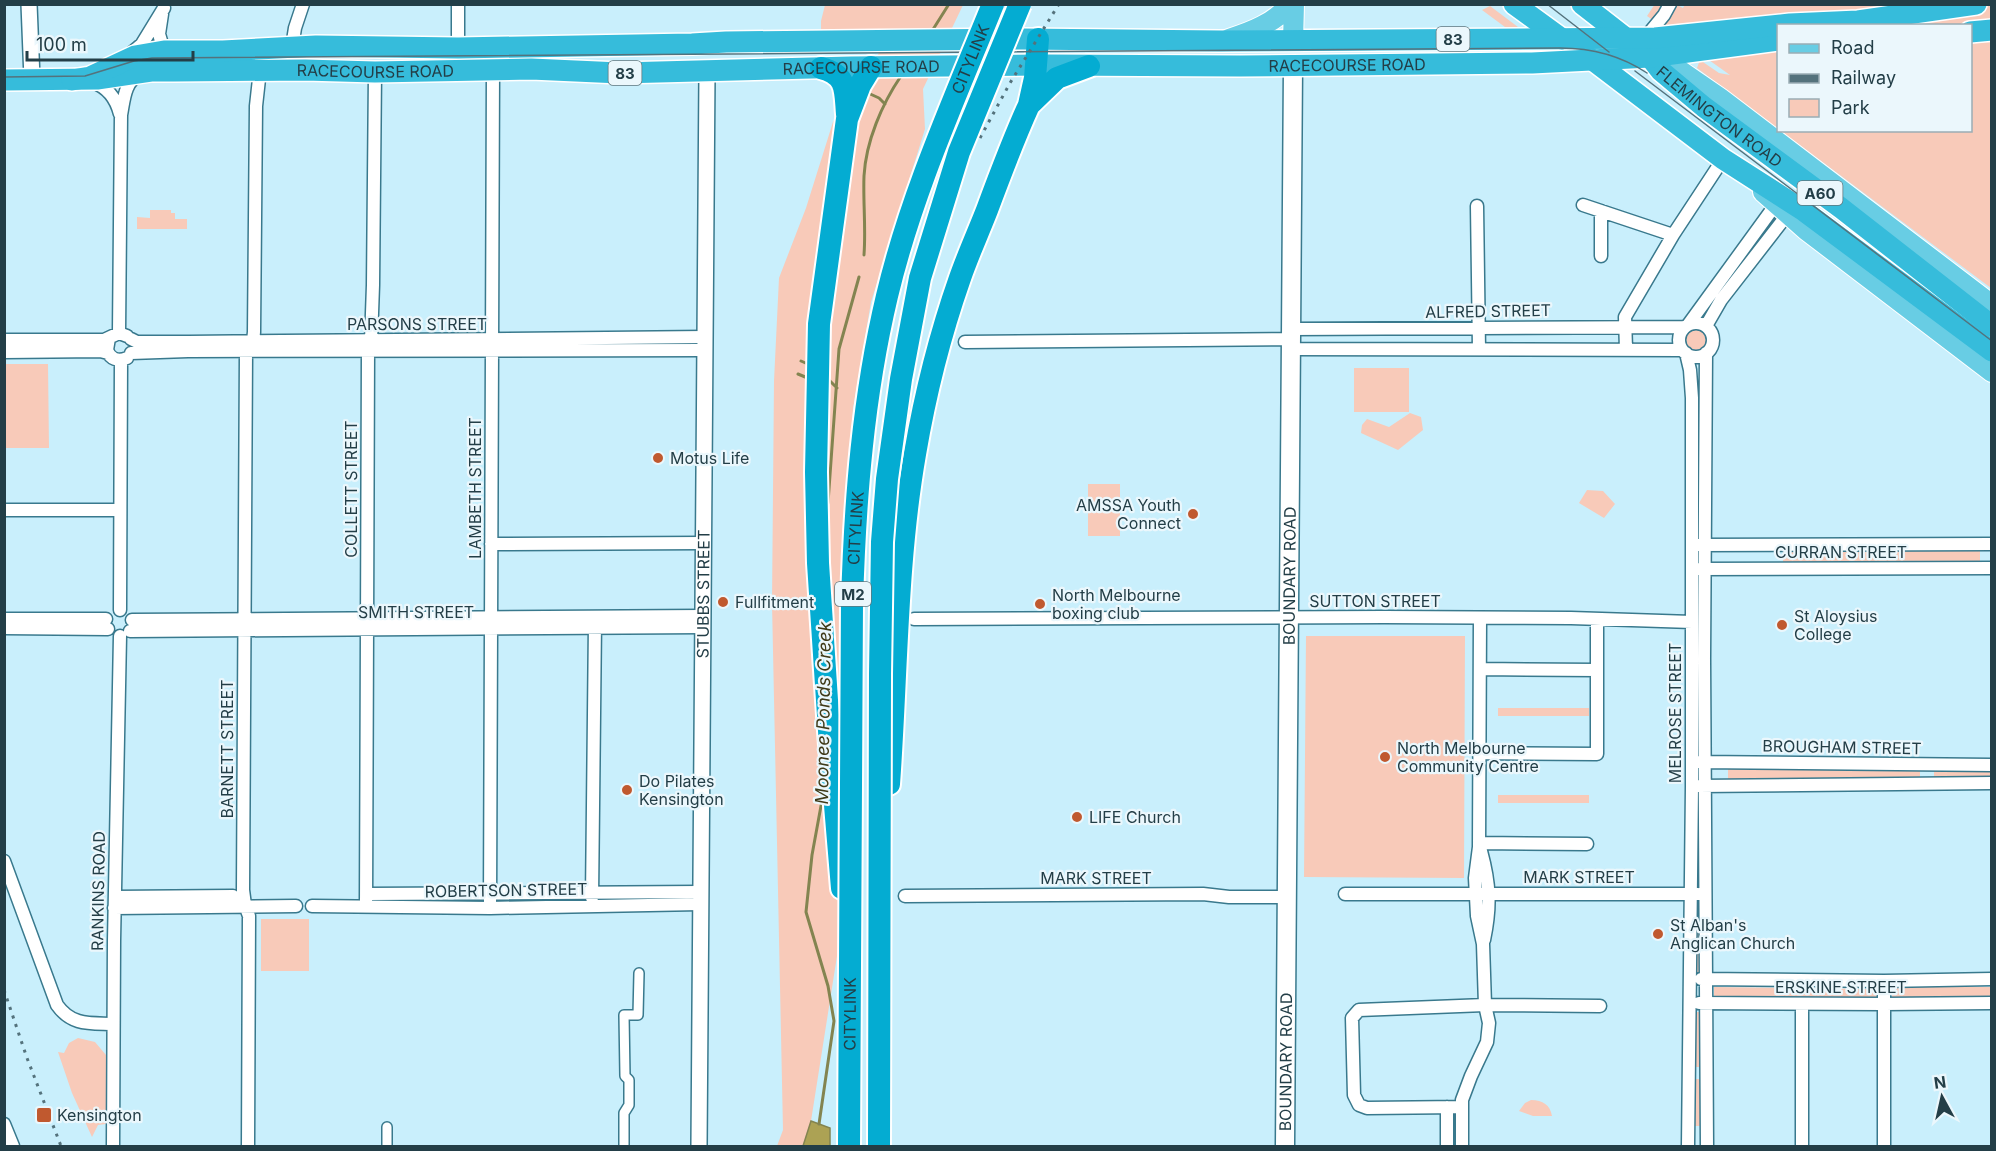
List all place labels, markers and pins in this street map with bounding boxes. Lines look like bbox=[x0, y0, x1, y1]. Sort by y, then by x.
place label: Motus Life bbox=[670, 448, 749, 468]
marker: Motus Life bbox=[651, 451, 665, 465]
place label: AMSSA Youth Connect bbox=[1076, 495, 1181, 533]
marker: AMSSA Youth Connect bbox=[1186, 507, 1200, 521]
place label: North Melbourne boxing club bbox=[1052, 585, 1181, 623]
place label: Fullfitment bbox=[735, 592, 814, 612]
marker: Fullfitment bbox=[716, 595, 730, 609]
marker: North Melbourne boxing club bbox=[1033, 597, 1047, 611]
place label: St Aloysius College bbox=[1794, 606, 1877, 644]
marker: St Aloysius College bbox=[1775, 618, 1789, 632]
place label: North Melbourne Community Centre bbox=[1397, 738, 1539, 776]
marker: North Melbourne Community Centre bbox=[1378, 750, 1392, 764]
place label: Do Pilates Kensington bbox=[639, 771, 724, 809]
marker: Do Pilates Kensington bbox=[620, 783, 634, 797]
place label: LIFE Church bbox=[1089, 807, 1181, 827]
marker: LIFE Church bbox=[1070, 810, 1084, 824]
place label: St Alban's Anglican Church bbox=[1670, 915, 1795, 953]
marker: St Alban's Anglican Church bbox=[1651, 927, 1665, 941]
place label: Kensington bbox=[57, 1105, 142, 1125]
marker: Kensington bbox=[35, 1106, 53, 1124]

